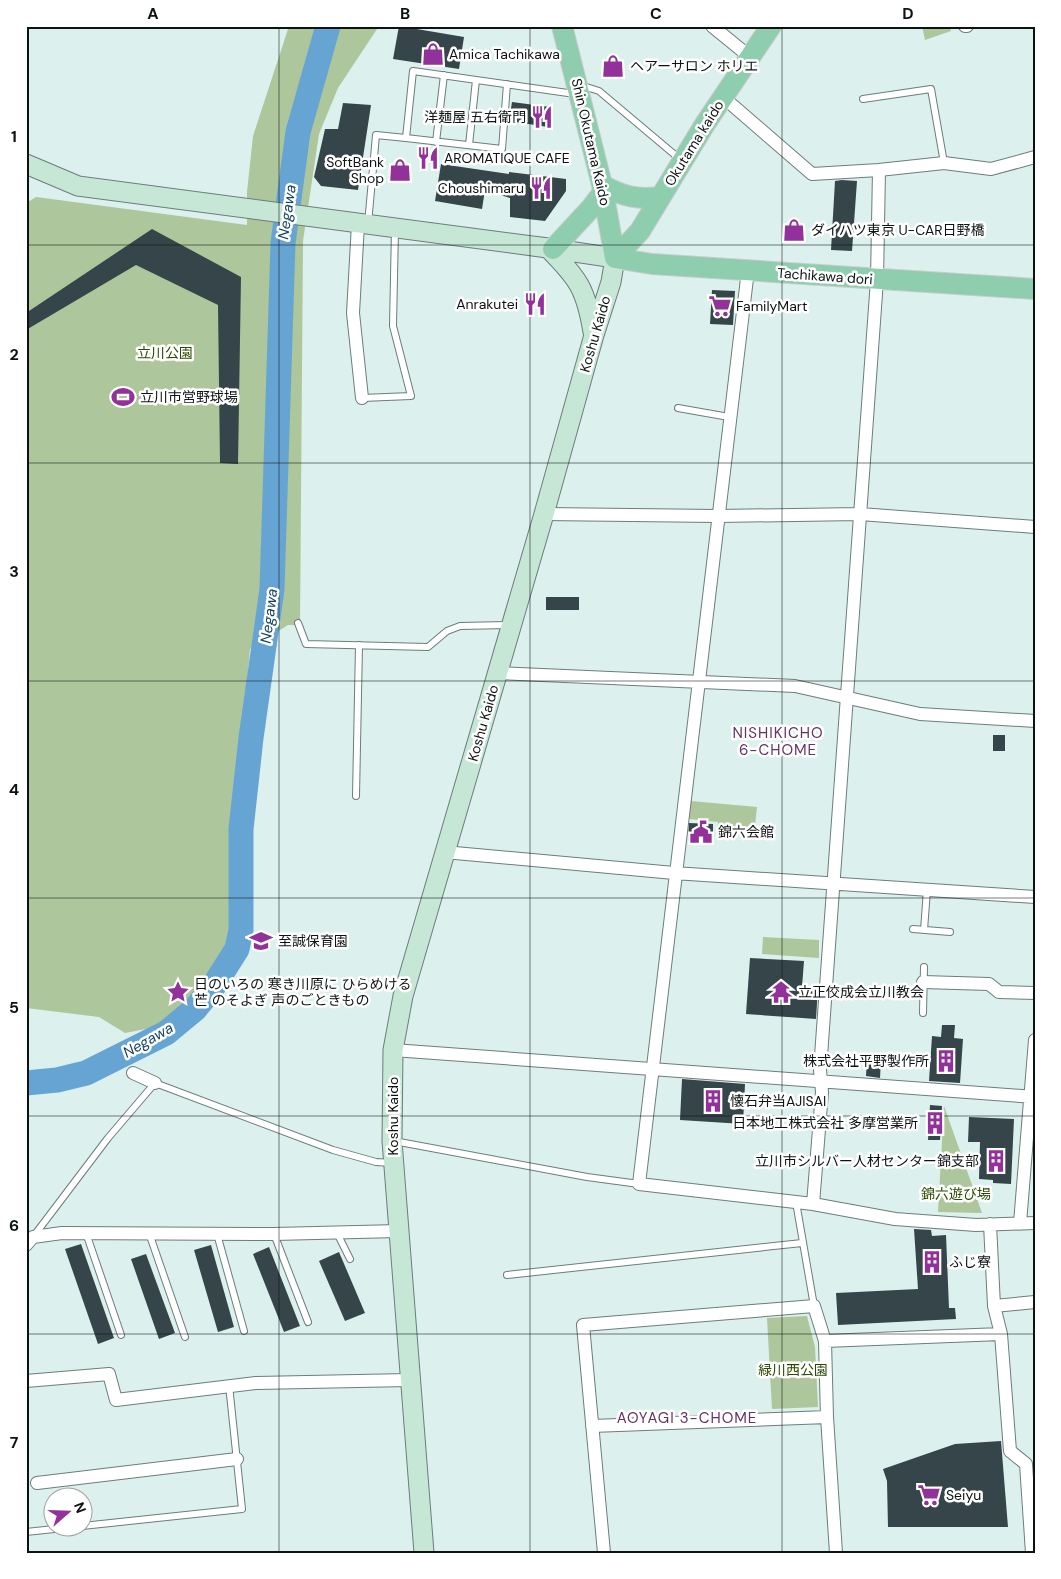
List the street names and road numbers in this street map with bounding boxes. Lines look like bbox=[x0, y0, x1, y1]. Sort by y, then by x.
street label: Shin Okutama Kaido bbox=[568, 77, 614, 207]
street label: Okutama kaido bbox=[660, 97, 728, 189]
street label: Tachikawa dori bbox=[777, 264, 873, 288]
street label: Koshu Kaido bbox=[575, 294, 615, 374]
street label: Koshu Kaido bbox=[463, 683, 503, 763]
street label: Koshu Kaido bbox=[384, 1077, 402, 1155]

